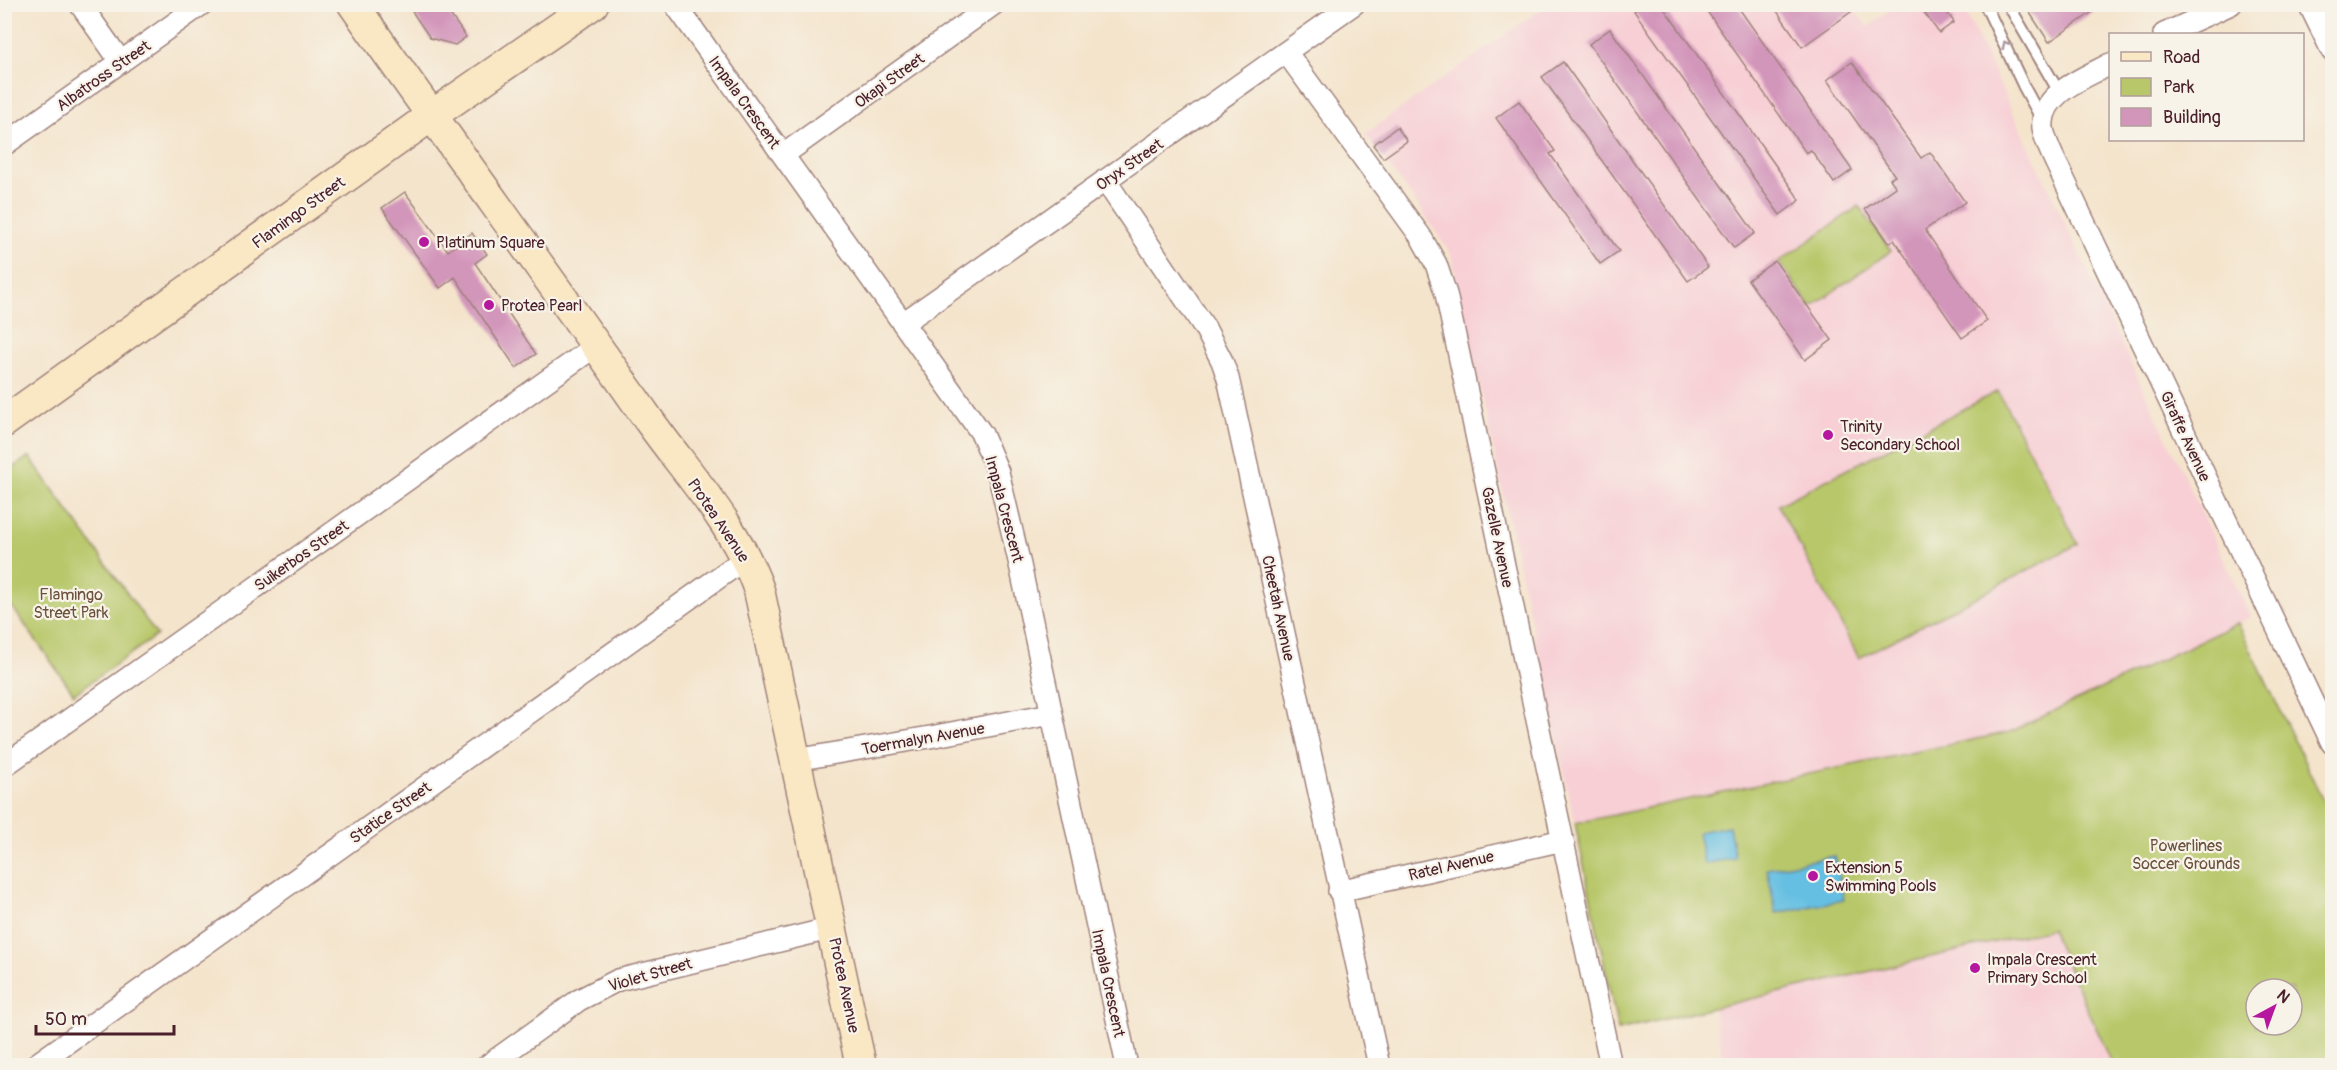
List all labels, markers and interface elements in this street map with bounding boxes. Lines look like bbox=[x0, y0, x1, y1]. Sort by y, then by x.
legend bbox=[2109, 33, 2304, 141]
street label: Albatross Street bbox=[53, 36, 155, 116]
one-way arrow bbox=[2001, 41, 2013, 52]
text: Road bbox=[2163, 46, 2200, 69]
street label: Okapi Street bbox=[851, 48, 929, 113]
street label: Impala Crescent bbox=[704, 52, 785, 153]
text: Park bbox=[2163, 76, 2195, 99]
text: Building bbox=[2163, 106, 2221, 129]
street label: Oryx Street bbox=[1092, 134, 1168, 195]
street label: Flamingo Street bbox=[248, 172, 350, 253]
place label: Platinum Square bbox=[436, 233, 545, 253]
marker: Platinum Square bbox=[417, 235, 431, 249]
place label: Protea Pearl bbox=[501, 296, 582, 316]
marker: Protea Pearl bbox=[482, 298, 496, 312]
street label: Giraffe Avenue bbox=[2155, 388, 2215, 485]
place label: Trinity Secondary School bbox=[1840, 417, 1960, 455]
marker: Trinity Secondary School bbox=[1821, 428, 1835, 442]
street label: Impala Crescent bbox=[980, 454, 1028, 565]
street label: Protea Avenue bbox=[683, 475, 754, 566]
street label: Gazelle Avenue bbox=[1477, 485, 1517, 589]
street label: Suikerbos Street bbox=[250, 515, 353, 596]
street label: Cheetah Avenue bbox=[1257, 554, 1299, 663]
park label: Flamingo Street Park bbox=[34, 585, 109, 623]
street label: Toermalyn Avenue bbox=[860, 718, 986, 760]
street label: Statice Street bbox=[346, 777, 436, 848]
park label: Powerlines Soccer Grounds bbox=[2132, 836, 2240, 874]
street label: Ratel Avenue bbox=[1407, 846, 1496, 886]
place label: Extension 5 Swimming Pools bbox=[1825, 858, 1936, 896]
marker: Extension 5 Swimming Pools bbox=[1806, 869, 1820, 883]
street label: Impala Crescent bbox=[1087, 927, 1129, 1040]
street label: Protea Avenue bbox=[824, 936, 864, 1035]
place label: Impala Crescent Primary School bbox=[1987, 950, 2097, 988]
street label: Violet Street bbox=[606, 953, 695, 996]
marker: Impala Crescent Primary School bbox=[1968, 961, 1982, 975]
north arrow bbox=[2244, 977, 2304, 1037]
text: N bbox=[2273, 985, 2294, 1008]
scale bar bbox=[36, 998, 174, 1036]
text: 50 m bbox=[45, 1008, 87, 1031]

